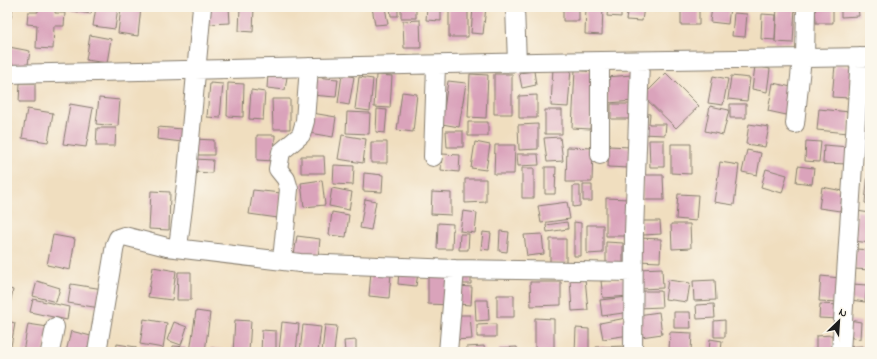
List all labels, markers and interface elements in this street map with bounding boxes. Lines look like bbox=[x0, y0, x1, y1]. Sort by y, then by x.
north arrow bbox=[819, 301, 859, 341]
text: N bbox=[836, 304, 850, 322]

